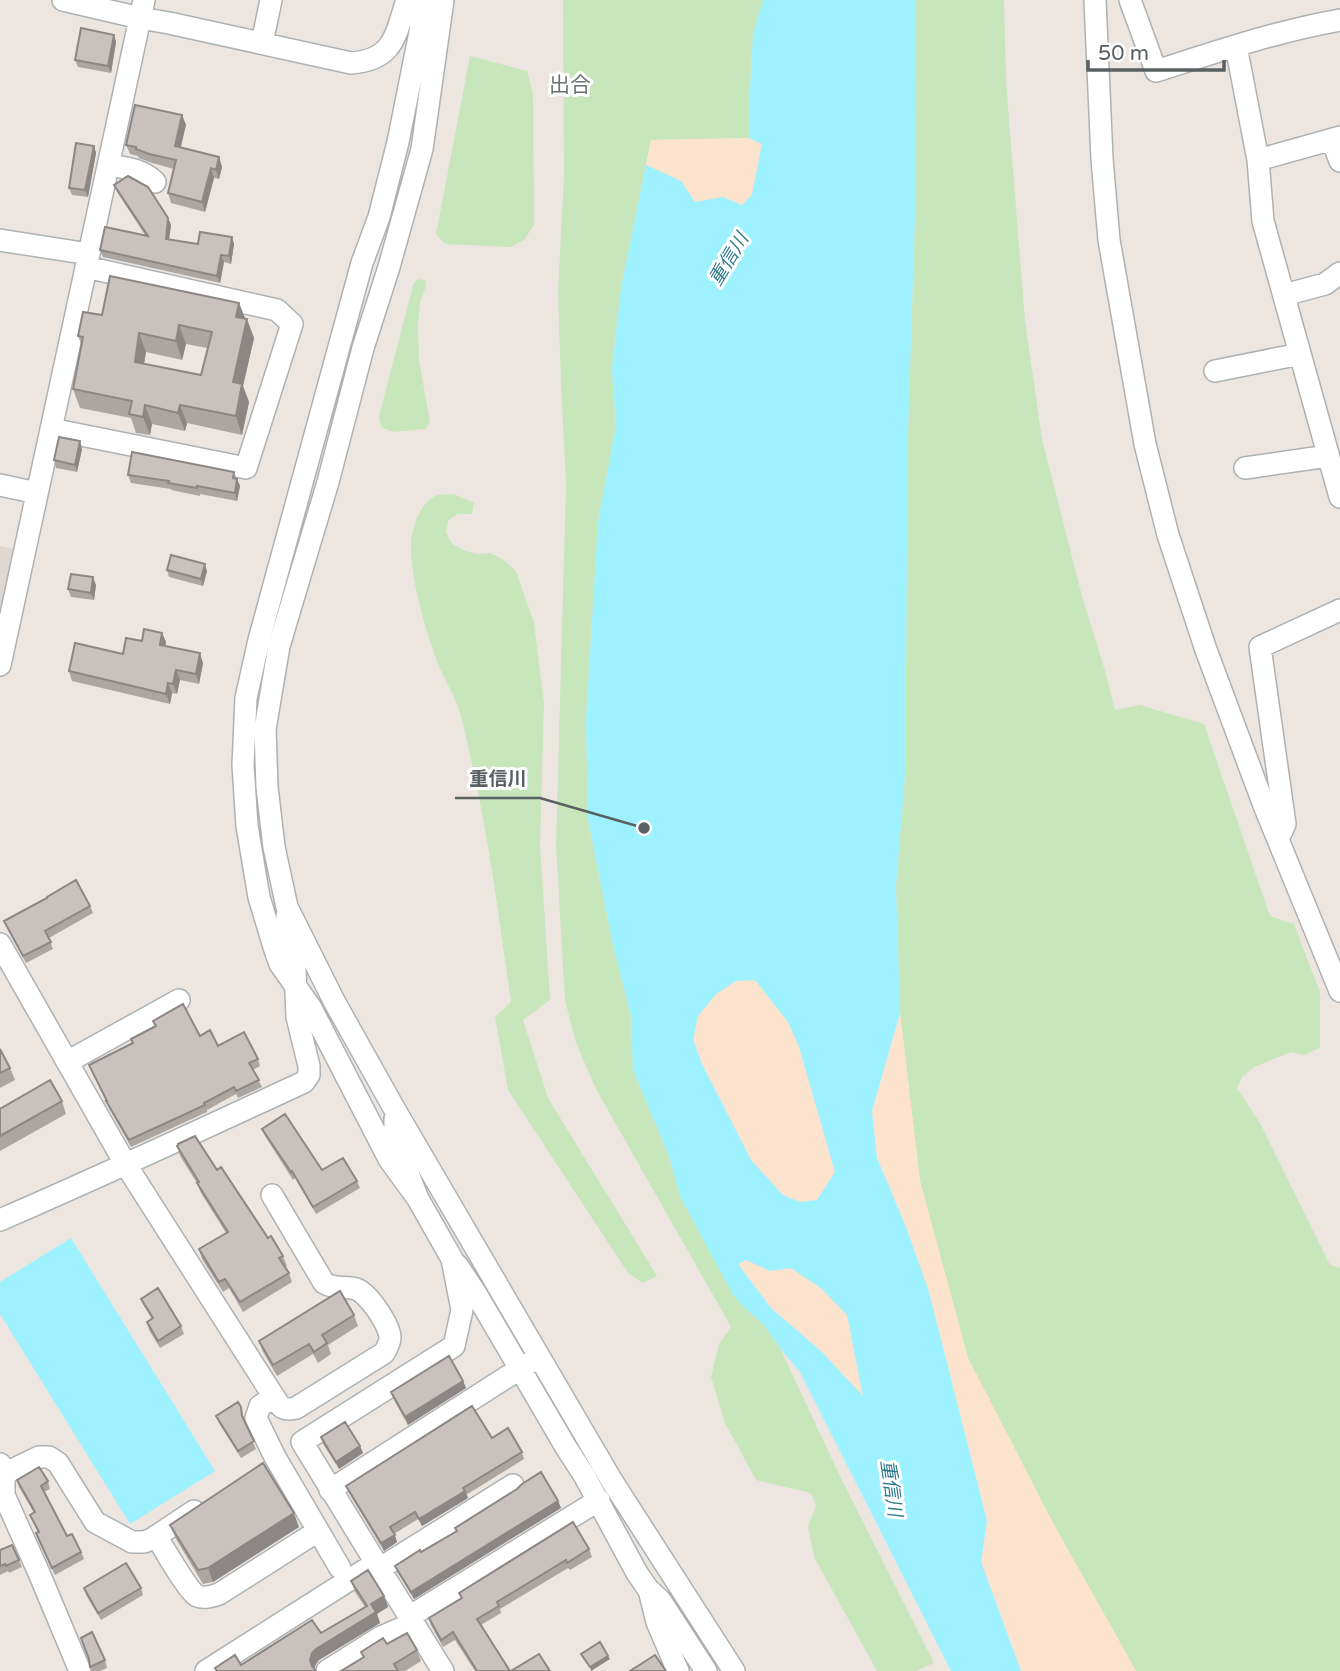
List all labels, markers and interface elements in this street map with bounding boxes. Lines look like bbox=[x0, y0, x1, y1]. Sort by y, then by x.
scale bar bbox=[1088, 28, 1224, 72]
text: 50 m bbox=[1098, 41, 1149, 66]
district label: 出合 bbox=[549, 73, 591, 98]
water label: 重信川 bbox=[705, 228, 754, 290]
callout: 重信川 bbox=[455, 758, 540, 798]
text: 重信川 bbox=[469, 768, 527, 790]
water label: 重信川 bbox=[876, 1458, 906, 1520]

